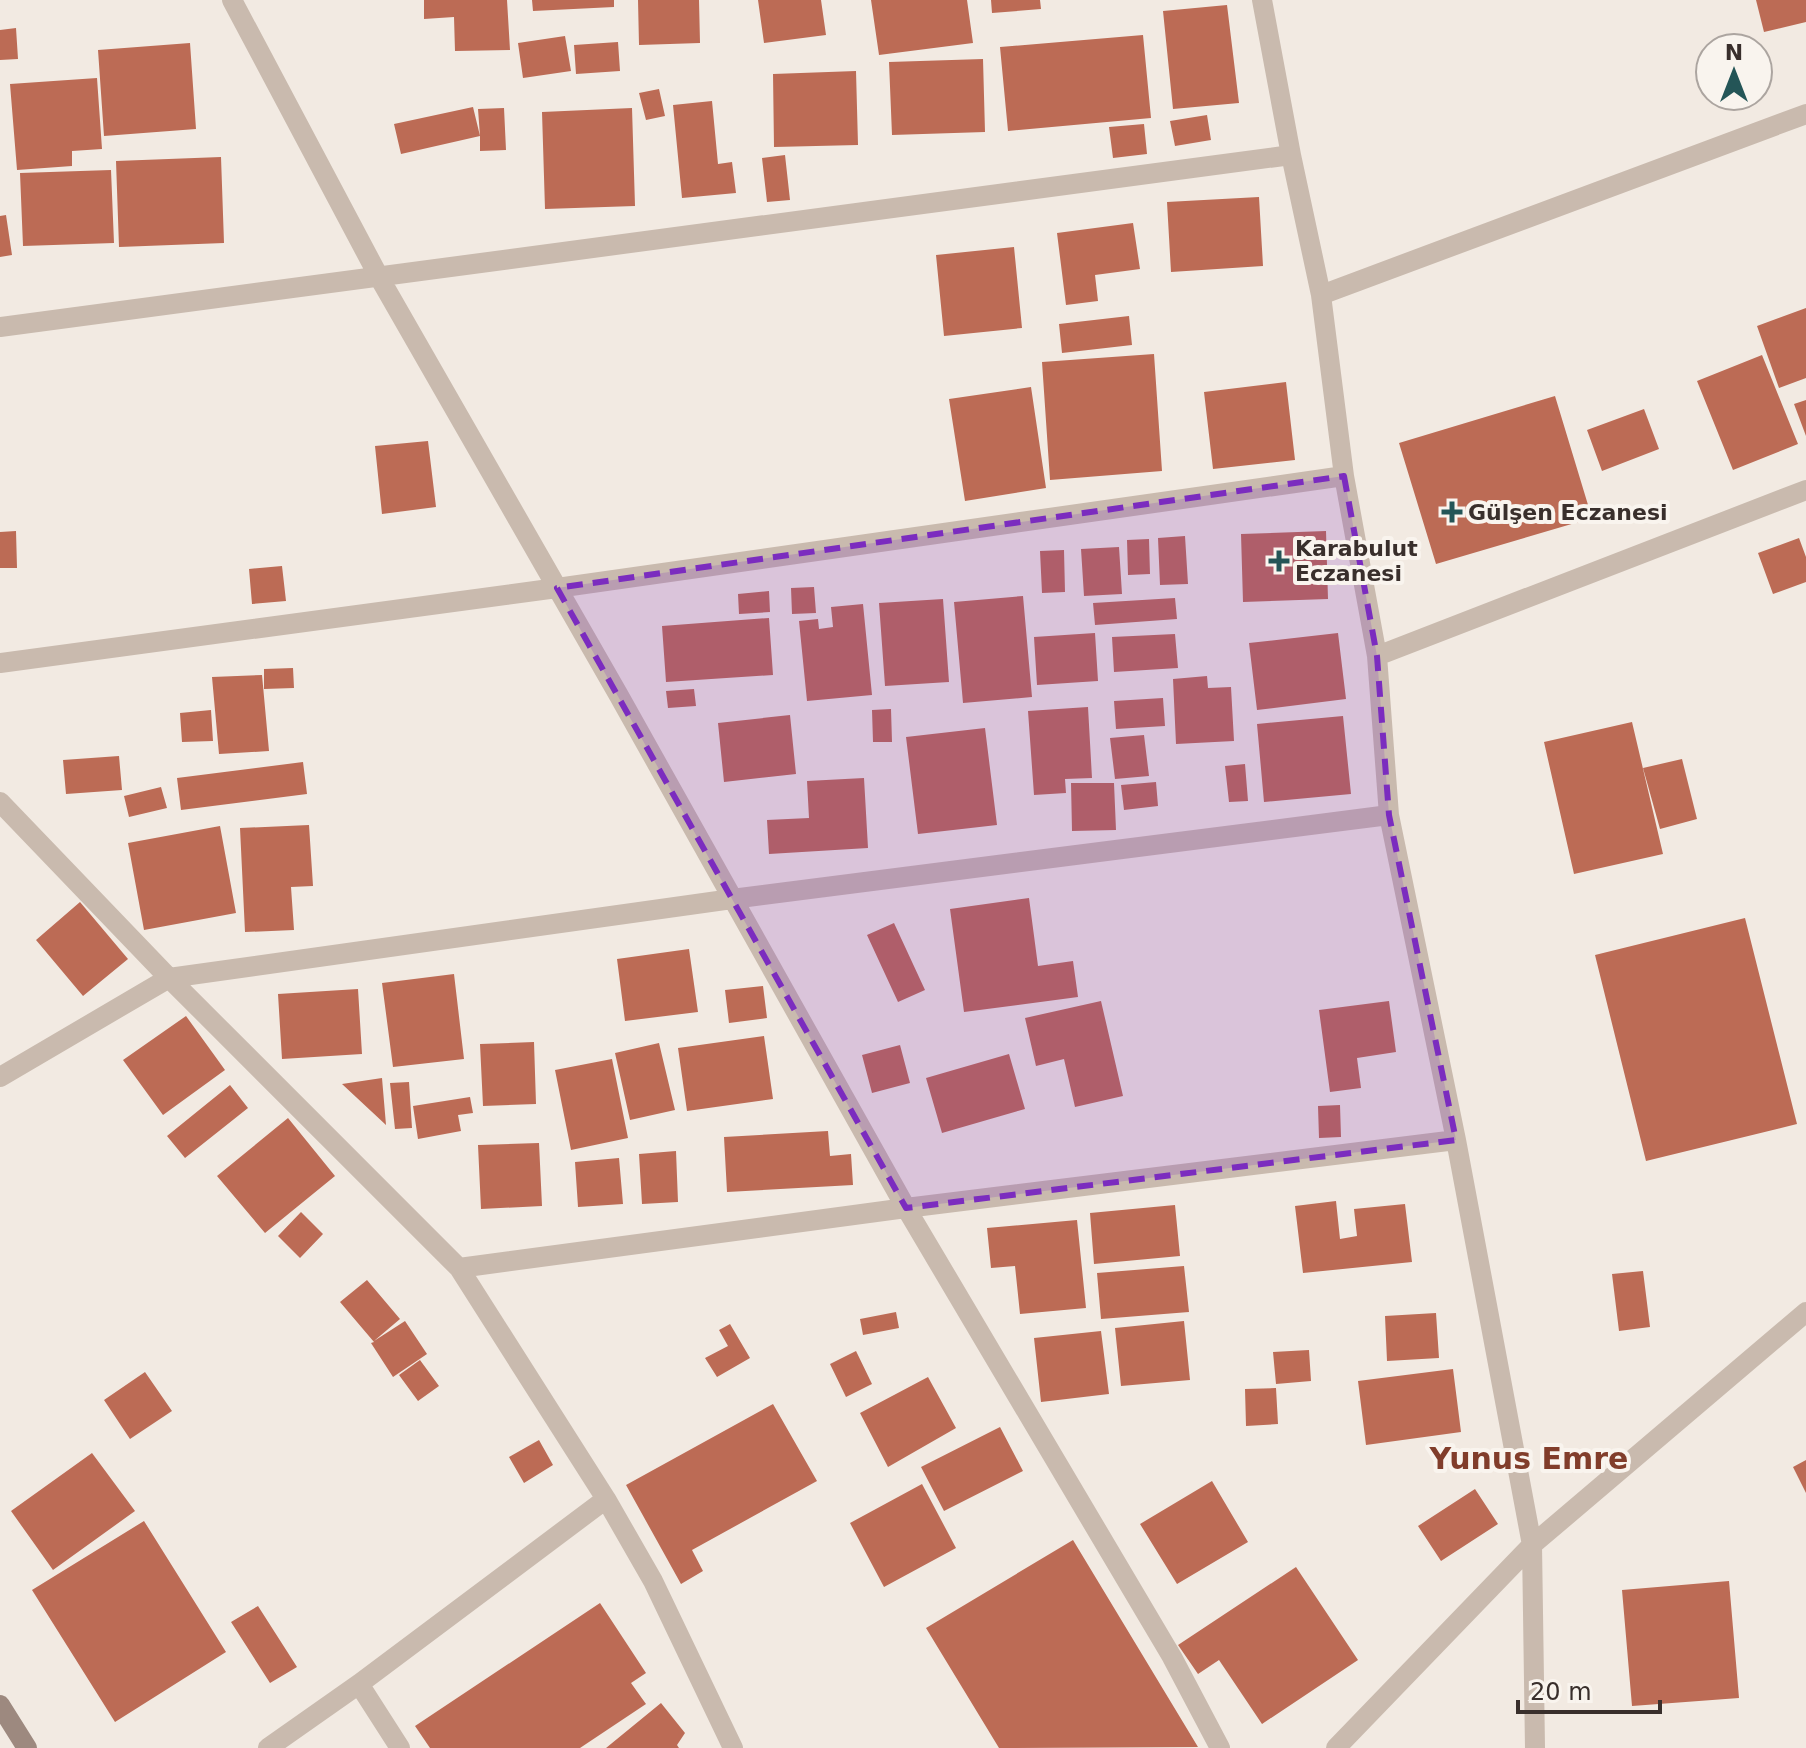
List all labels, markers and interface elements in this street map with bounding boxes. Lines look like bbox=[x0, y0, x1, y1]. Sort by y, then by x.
north arrow bbox=[1694, 32, 1774, 112]
text: N bbox=[1725, 40, 1743, 65]
place label: Gülşen Eczanesi bbox=[1468, 500, 1668, 525]
marker: Gülşen Eczanesi bbox=[1443, 503, 1461, 521]
place label: Karabulut Eczanesi bbox=[1295, 536, 1418, 586]
marker: Karabulut Eczanesi bbox=[1270, 552, 1288, 570]
district label: Yunus Emre bbox=[1429, 1441, 1628, 1476]
scale bar bbox=[1518, 1664, 1660, 1714]
text: 20 m bbox=[1530, 1678, 1592, 1706]

